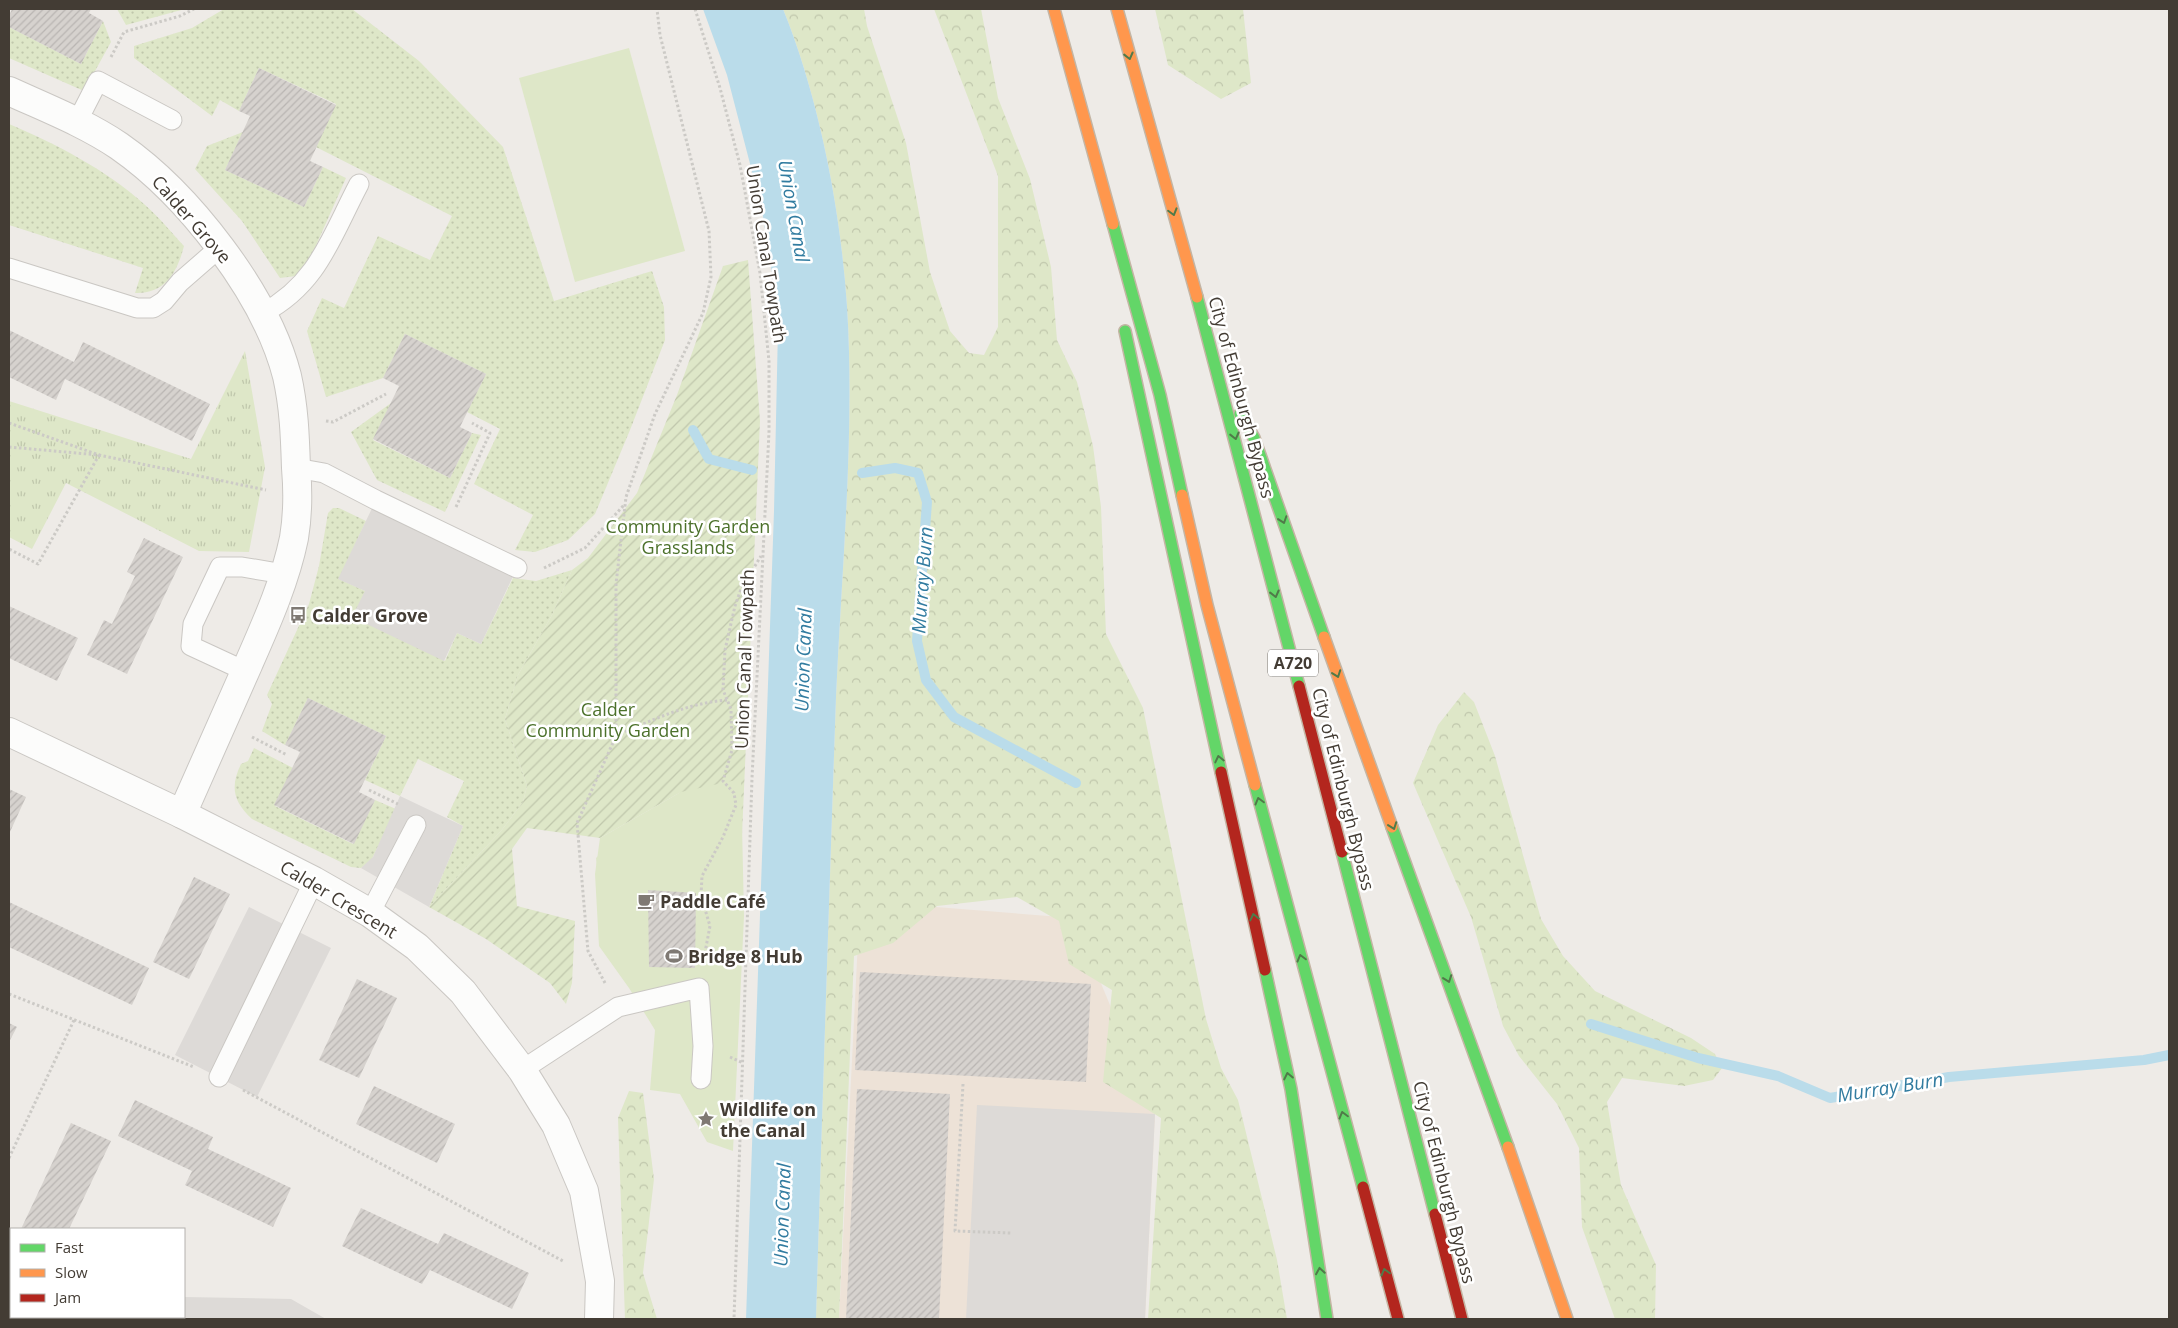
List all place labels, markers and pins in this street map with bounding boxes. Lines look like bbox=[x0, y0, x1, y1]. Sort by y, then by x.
place label: Calder Grove bbox=[312, 603, 428, 627]
bus stop icon: Calder Grove bbox=[288, 605, 308, 625]
place label: Paddle Café bbox=[660, 889, 766, 913]
cafe icon: Paddle Café bbox=[636, 891, 656, 911]
place label: Bridge 8 Hub bbox=[688, 944, 803, 968]
sports icon: Bridge 8 Hub bbox=[664, 946, 684, 966]
place label: Wildlife on the Canal bbox=[720, 1097, 816, 1142]
place icon: Wildlife on the Canal bbox=[696, 1109, 716, 1129]

